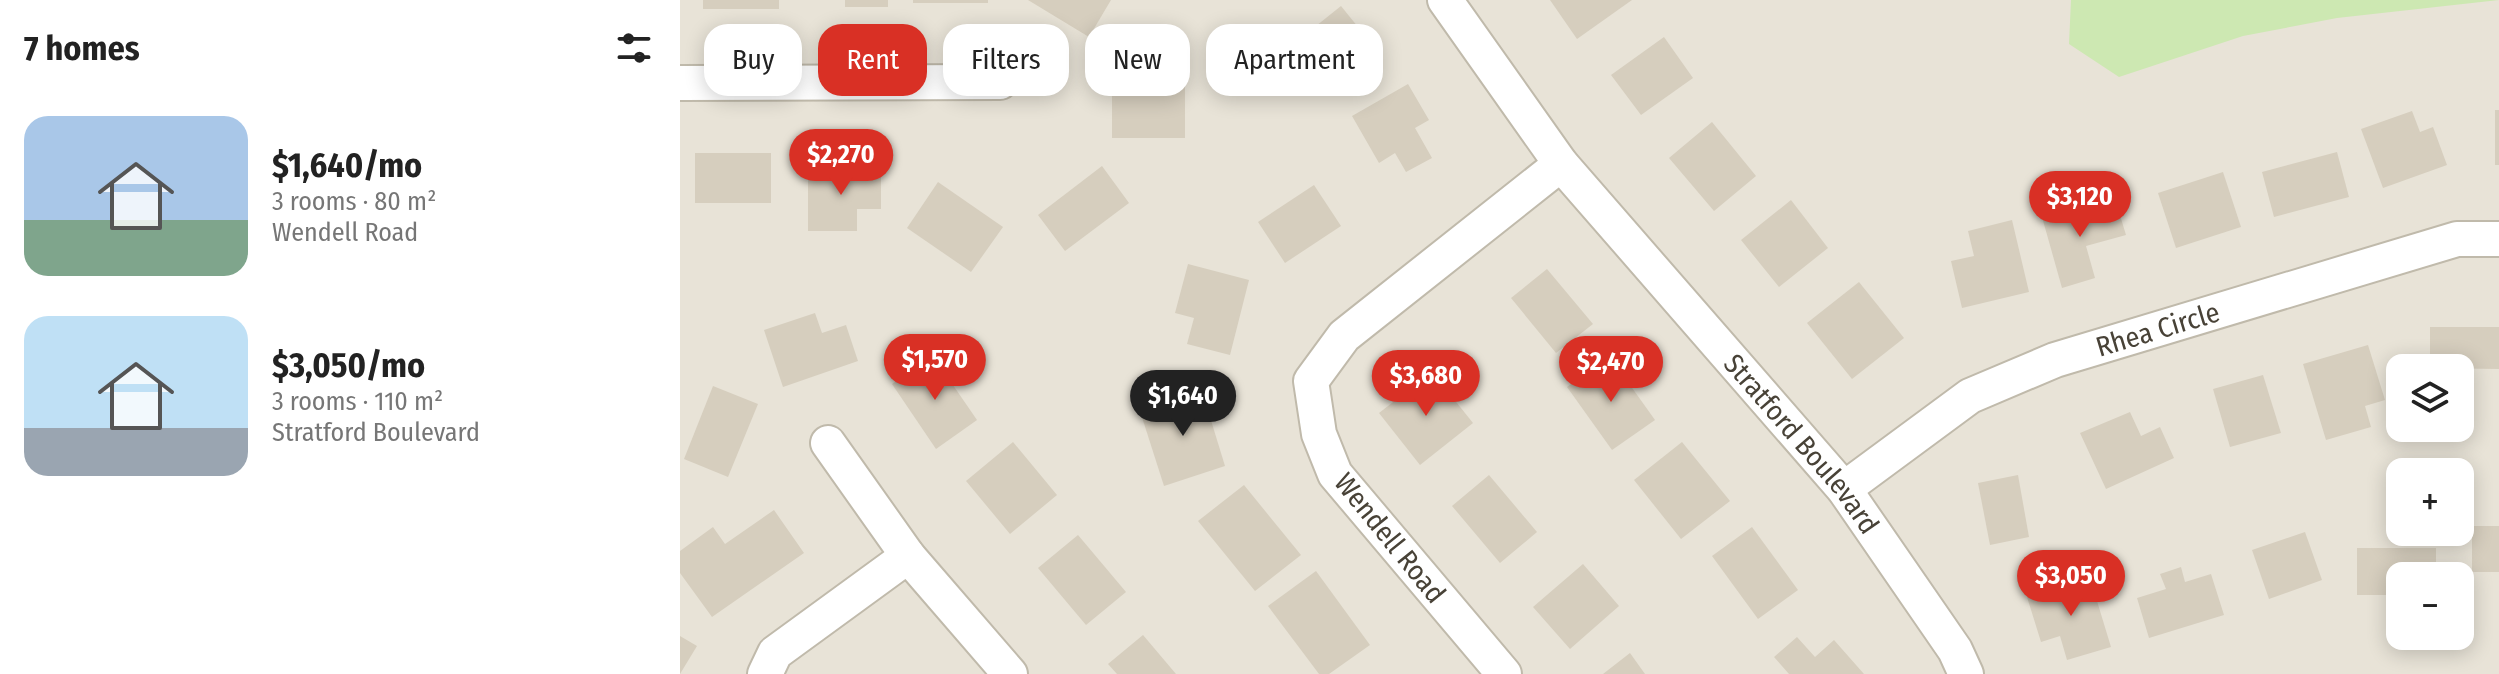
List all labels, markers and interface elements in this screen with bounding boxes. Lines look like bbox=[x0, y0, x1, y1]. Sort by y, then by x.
chip: Buy bbox=[704, 24, 802, 96]
chip: Rent bbox=[818, 24, 927, 96]
chip: Filters bbox=[943, 24, 1069, 96]
chip: New bbox=[1085, 24, 1190, 96]
chip: Apartment bbox=[1206, 24, 1383, 96]
icon: filters bbox=[612, 26, 656, 70]
text: 7 homes bbox=[24, 28, 140, 69]
pin: $2,270 bbox=[776, 129, 906, 197]
text: $2,270 bbox=[807, 139, 875, 170]
text: $1,640/mo bbox=[272, 145, 422, 186]
icon: home bbox=[88, 148, 184, 244]
pin: $3,120 bbox=[2015, 171, 2145, 239]
text: $3,120 bbox=[2047, 181, 2113, 212]
text: 3 rooms · 80 m² bbox=[272, 186, 436, 217]
text: Wendell Road bbox=[272, 217, 418, 248]
street label: Rhea Circle bbox=[2092, 295, 2223, 363]
pin: $1,570 bbox=[870, 334, 1000, 402]
pin: $2,470 bbox=[1546, 336, 1676, 404]
text: $1,570 bbox=[902, 344, 968, 375]
text: $3,050/mo bbox=[272, 345, 425, 386]
text: $2,470 bbox=[1577, 346, 1645, 377]
street label: Stratford Boulevard bbox=[1717, 347, 1886, 540]
icon: home bbox=[88, 348, 184, 444]
pin: $3,680 bbox=[1361, 350, 1491, 418]
map controls bbox=[2386, 354, 2474, 650]
button: layers bbox=[2386, 354, 2474, 442]
text: $3,680 bbox=[1390, 360, 1462, 391]
pin: $1,640 bbox=[1118, 370, 1248, 438]
text: $1,640 bbox=[1148, 380, 1218, 411]
text: 3 rooms · 110 m² bbox=[272, 386, 443, 417]
text: Stratford Boulevard bbox=[272, 417, 480, 448]
button: + bbox=[2386, 458, 2474, 546]
street label: Wendell Road bbox=[1328, 466, 1452, 610]
pin: $3,050 bbox=[2006, 550, 2136, 618]
text: $3,050 bbox=[2035, 560, 2107, 591]
button: − bbox=[2386, 562, 2474, 650]

